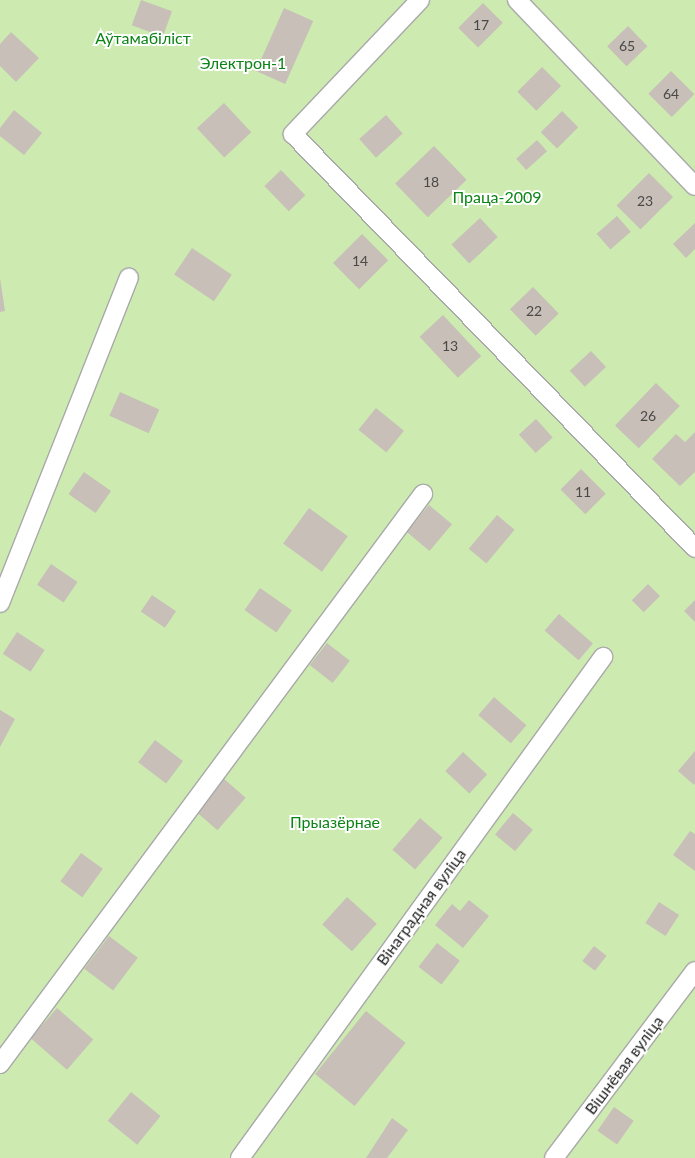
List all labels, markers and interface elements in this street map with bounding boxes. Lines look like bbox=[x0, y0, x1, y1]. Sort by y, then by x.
house number: 17 bbox=[473, 17, 489, 33]
park label: Аўтамабіліст bbox=[95, 28, 191, 48]
house number: 65 bbox=[619, 38, 635, 54]
park label: Электрон-1 bbox=[200, 53, 286, 73]
house number: 64 bbox=[663, 86, 679, 102]
house number: 18 bbox=[423, 174, 439, 190]
park label: Праца-2009 bbox=[452, 187, 542, 207]
house number: 23 bbox=[637, 193, 653, 209]
house number: 14 bbox=[352, 253, 368, 269]
house number: 22 bbox=[526, 303, 542, 319]
house number: 13 bbox=[442, 338, 458, 354]
house number: 26 bbox=[640, 408, 656, 424]
house number: 11 bbox=[575, 484, 591, 500]
park label: Прыазёрнае bbox=[290, 812, 380, 832]
street label: Вінаградная вуліца bbox=[372, 845, 470, 969]
street label: Вішнёвая вуліца bbox=[581, 1012, 667, 1118]

